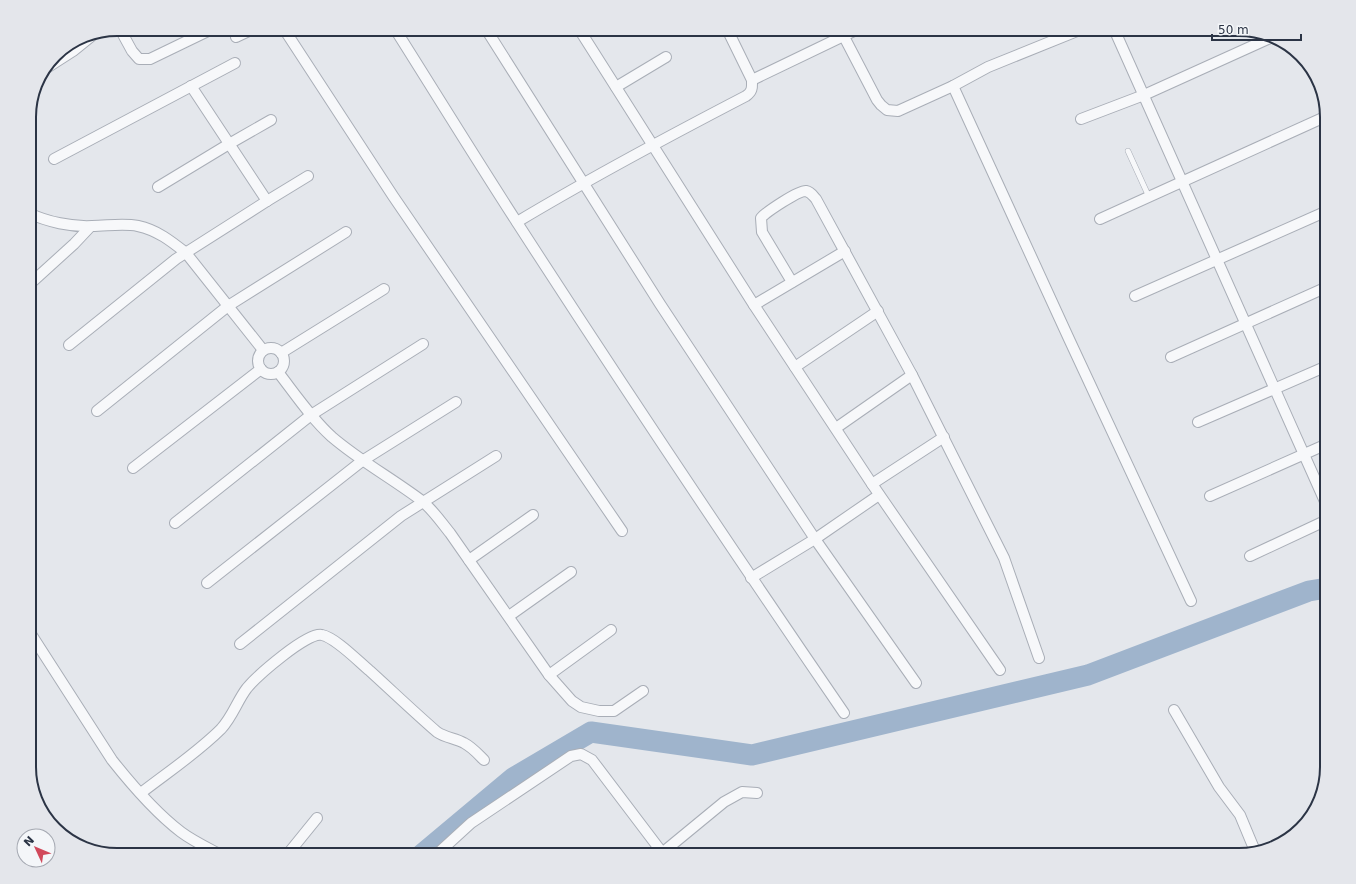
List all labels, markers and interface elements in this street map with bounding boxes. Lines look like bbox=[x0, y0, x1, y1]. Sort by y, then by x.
scale bar bbox=[1212, 16, 1301, 42]
text: 50 m bbox=[1218, 23, 1249, 37]
north arrow bbox=[16, 828, 56, 868]
text: N bbox=[21, 834, 37, 849]

